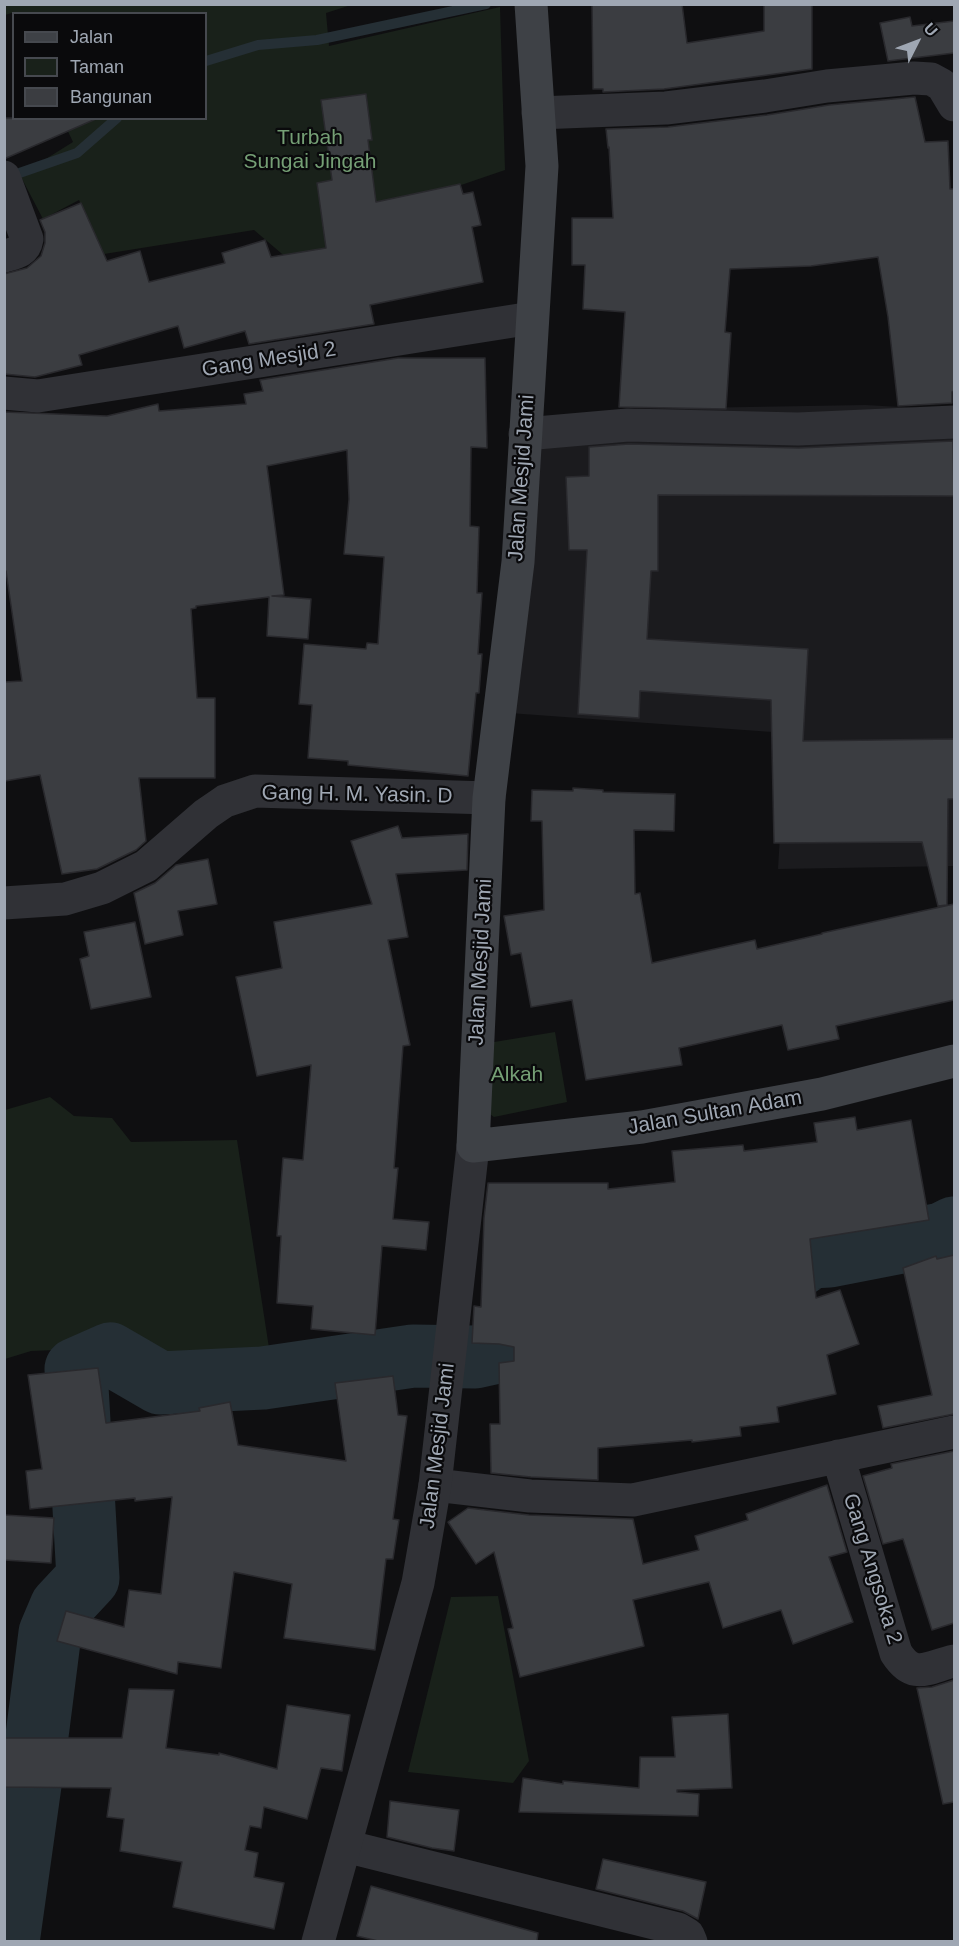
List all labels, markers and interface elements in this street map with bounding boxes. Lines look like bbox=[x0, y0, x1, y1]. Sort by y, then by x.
legend bbox=[12, 12, 207, 120]
north arrow bbox=[887, 12, 947, 72]
text: U bbox=[921, 20, 941, 40]
text: Jalan bbox=[70, 27, 113, 47]
text: Taman bbox=[70, 57, 124, 77]
text: Bangunan bbox=[70, 87, 152, 107]
park label: Turbah Sungai Jingah bbox=[243, 125, 377, 175]
street label: Gang Mesjid 2 bbox=[200, 337, 338, 383]
street label: Jalan Mesjid Jami bbox=[504, 394, 540, 562]
street label: Gang H. M. Yasin. D bbox=[261, 781, 453, 809]
street label: Jalan Mesjid Jami bbox=[464, 878, 498, 1046]
park label: Alkah bbox=[491, 1062, 543, 1088]
street label: Jalan Sultan Adam bbox=[626, 1085, 804, 1141]
street label: Jalan Mesjid Jami bbox=[415, 1362, 461, 1530]
street label: Gang Angsoka 2 bbox=[837, 1491, 907, 1647]

